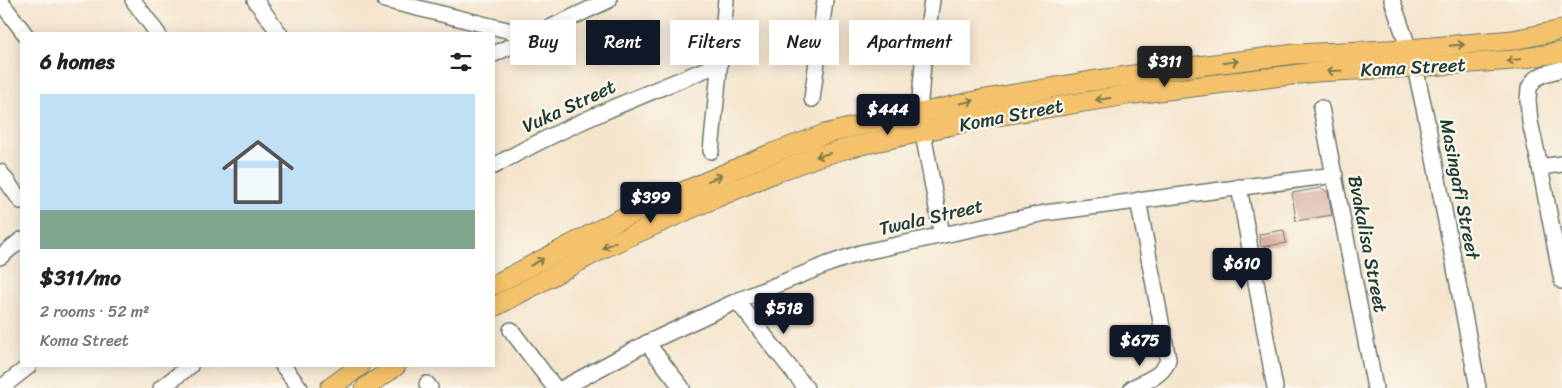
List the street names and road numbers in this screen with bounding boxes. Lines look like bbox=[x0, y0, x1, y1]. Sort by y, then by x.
street label: Koma Street bbox=[1359, 48, 1467, 86]
street label: Vuka Street bbox=[517, 70, 621, 142]
street label: Koma Street bbox=[956, 89, 1066, 141]
street label: Masingafi Street bbox=[1430, 116, 1490, 263]
street label: Bvakalisa Street bbox=[1339, 173, 1397, 315]
street label: Twala Street bbox=[876, 189, 986, 245]

